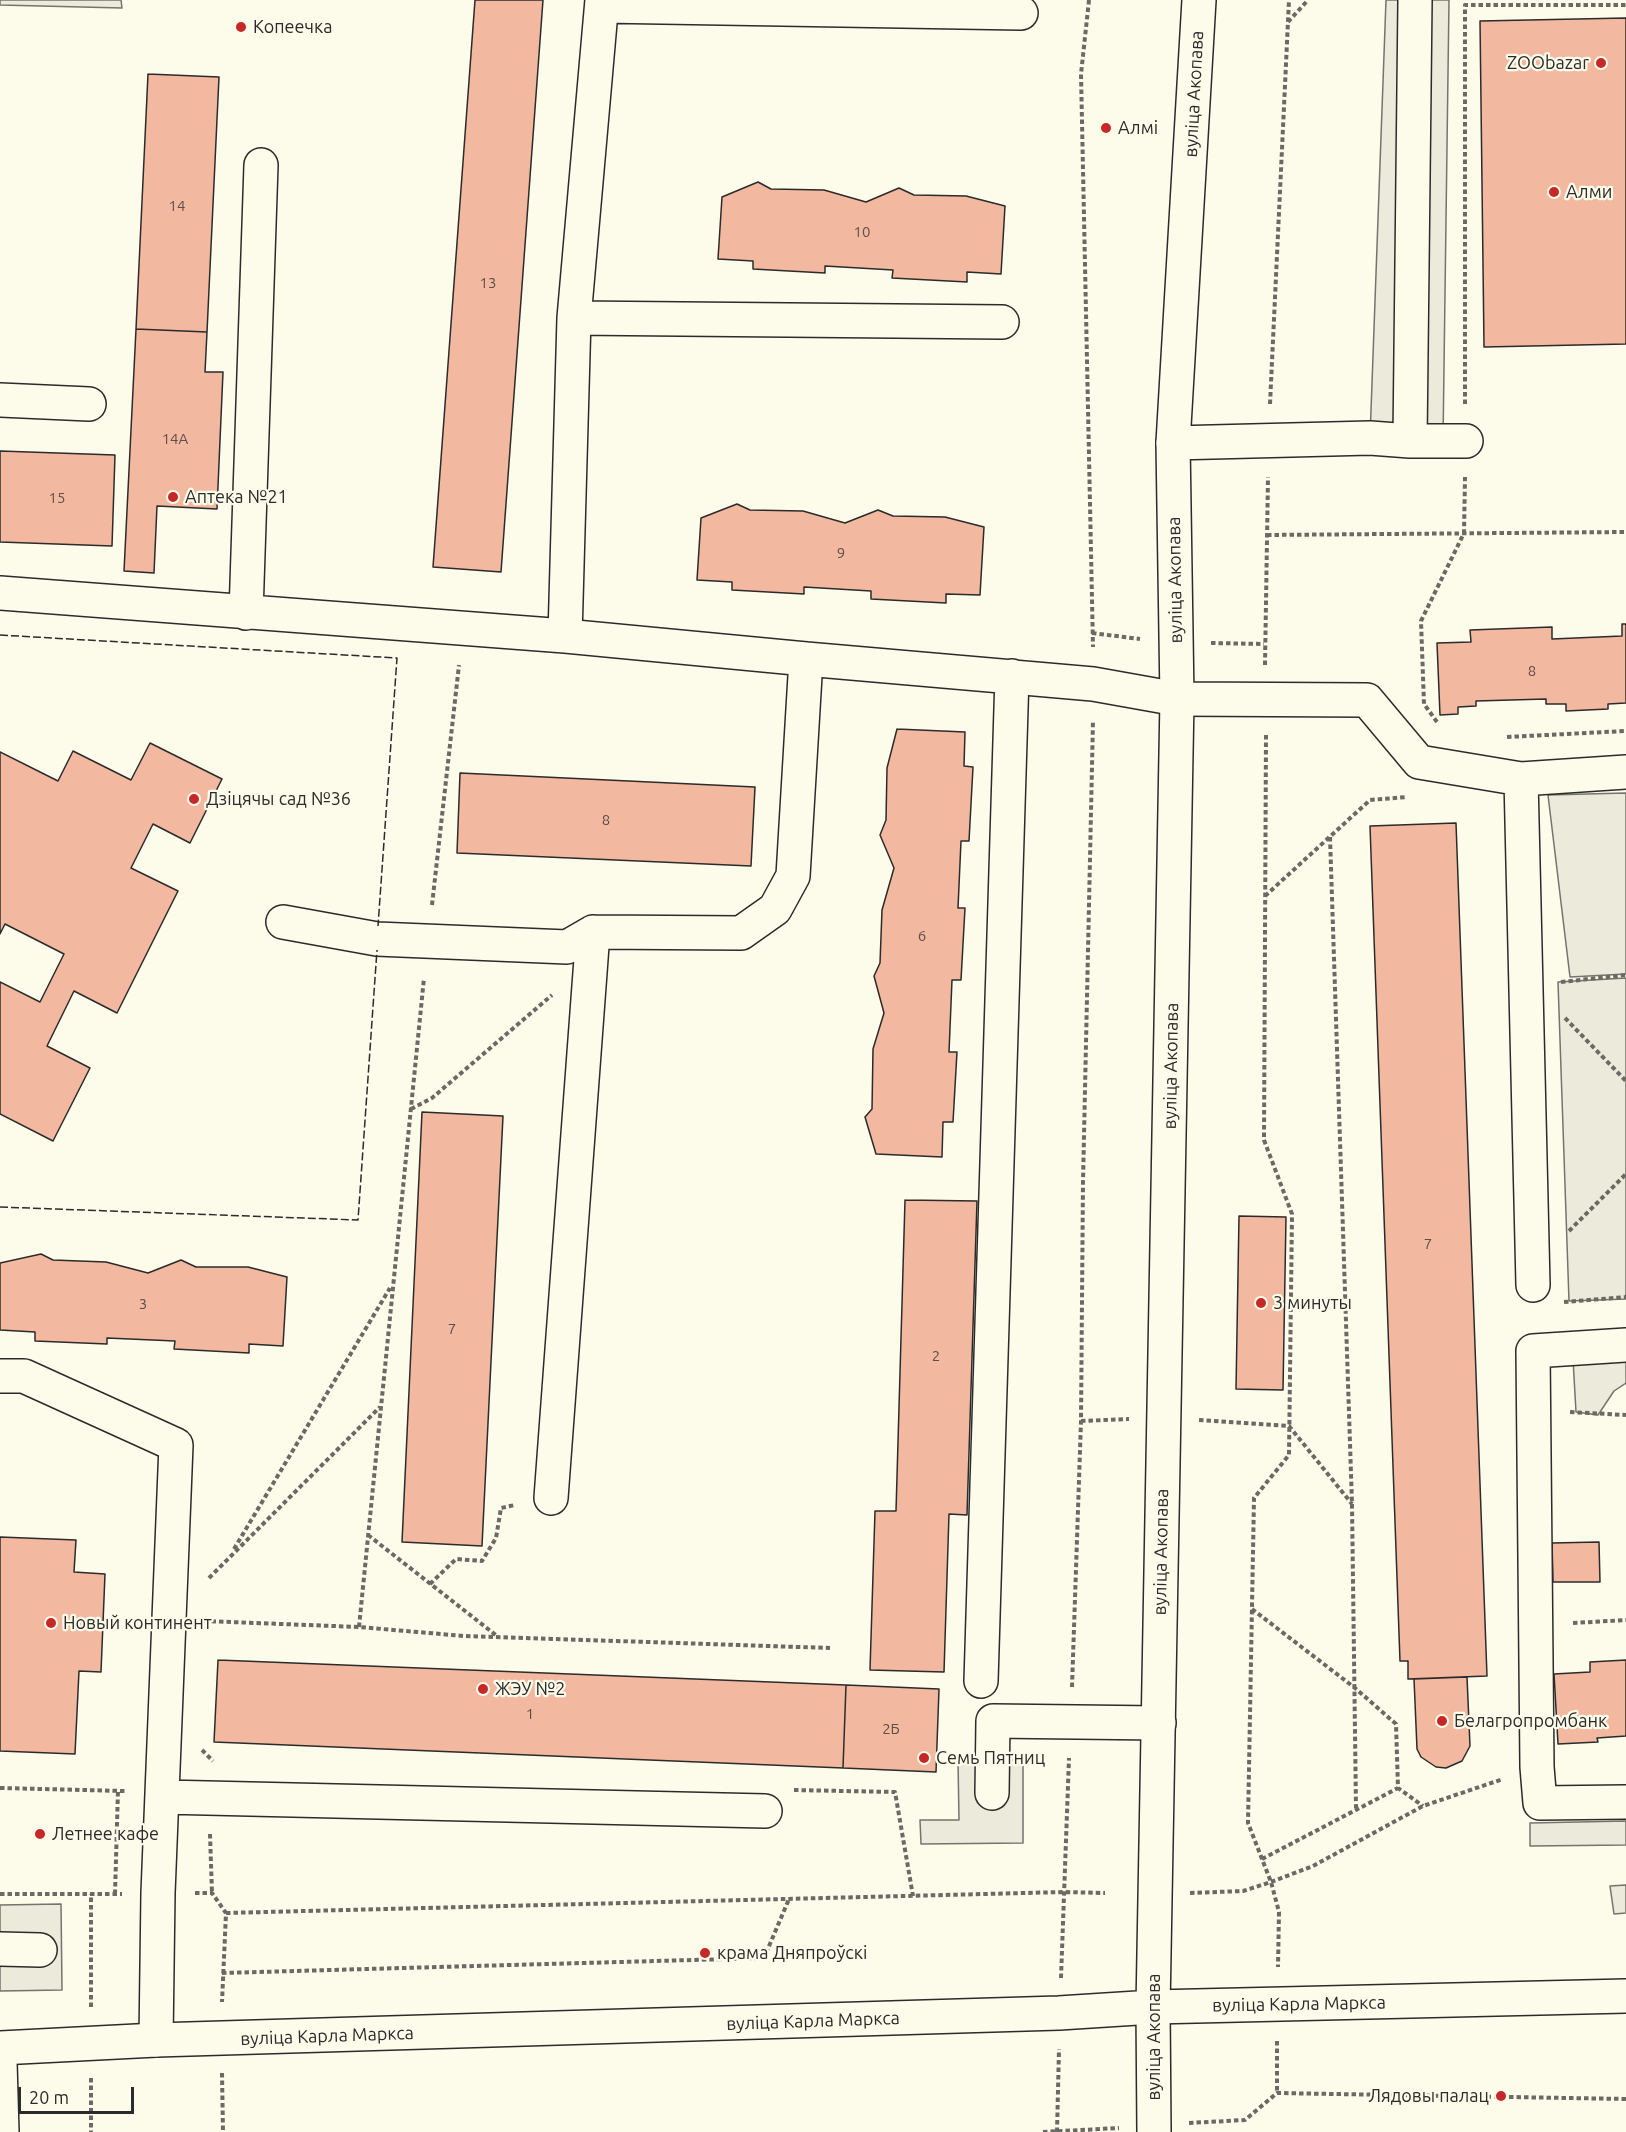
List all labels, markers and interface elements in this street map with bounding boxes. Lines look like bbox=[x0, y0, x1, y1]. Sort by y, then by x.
place label: Копеечка bbox=[253, 16, 332, 38]
marker: Копеечка bbox=[234, 20, 248, 34]
street label: вуліца Акопава bbox=[1180, 30, 1208, 158]
place label: ZOObazar bbox=[1507, 52, 1589, 74]
marker: ZOObazar bbox=[1594, 56, 1608, 70]
place label: Алмі bbox=[1118, 117, 1158, 139]
marker: Алмі bbox=[1099, 121, 1113, 135]
place label: Алми bbox=[1566, 181, 1612, 203]
marker: Алми bbox=[1547, 185, 1561, 199]
house number: 14 bbox=[169, 197, 185, 215]
house number: 10 bbox=[854, 223, 870, 241]
house number: 13 bbox=[480, 274, 496, 292]
house number: 14А bbox=[162, 430, 188, 448]
place label: Аптека №21 bbox=[185, 486, 288, 508]
house number: 15 bbox=[49, 489, 65, 507]
marker: Аптека №21 bbox=[166, 490, 180, 504]
street label: вуліца Акопава bbox=[1163, 516, 1187, 644]
house number: 9 bbox=[837, 544, 845, 562]
house number: 8 bbox=[1528, 662, 1536, 680]
place label: Дзіцячы сад №36 bbox=[206, 788, 351, 810]
marker: Дзіцячы сад №36 bbox=[187, 792, 201, 806]
house number: 8 bbox=[602, 811, 610, 829]
house number: 6 bbox=[918, 927, 926, 945]
street label: вуліца Акопава bbox=[1159, 1002, 1183, 1130]
house number: 7 bbox=[1424, 1235, 1432, 1253]
place label: 3 минуты bbox=[1273, 1292, 1352, 1314]
house number: 3 bbox=[139, 1295, 147, 1313]
marker: 3 минуты bbox=[1254, 1296, 1268, 1310]
house number: 7 bbox=[448, 1320, 456, 1338]
house number: 2 bbox=[932, 1347, 940, 1365]
street label: вуліца Акопава bbox=[1149, 1488, 1173, 1616]
place label: Новый континент bbox=[63, 1612, 212, 1634]
marker: Новый континент bbox=[44, 1616, 58, 1630]
place label: ЖЭУ №2 bbox=[495, 1678, 565, 1700]
marker: ЖЭУ №2 bbox=[476, 1682, 490, 1696]
house number: 1 bbox=[526, 1705, 534, 1723]
place label: Белагропромбанк bbox=[1454, 1710, 1607, 1732]
marker: Белагропромбанк bbox=[1435, 1714, 1449, 1728]
house number: 2Б bbox=[882, 1720, 900, 1738]
place label: Семь Пятниц bbox=[936, 1747, 1045, 1769]
marker: Семь Пятниц bbox=[917, 1751, 931, 1765]
place label: Летнее кафе bbox=[52, 1823, 159, 1845]
marker: Летнее кафе bbox=[33, 1827, 47, 1841]
place label: крама Дняпроўскі bbox=[717, 1942, 867, 1964]
marker: крама Дняпроўскі bbox=[698, 1946, 712, 1960]
street label: вуліца Акопава bbox=[1143, 1974, 1165, 2100]
street label: вуліца Карла Маркса bbox=[1212, 1992, 1386, 2016]
street label: вуліца Карла Маркса bbox=[726, 2007, 900, 2035]
street label: вуліца Карла Маркса bbox=[240, 2022, 414, 2050]
scale bar bbox=[21, 2075, 136, 2113]
place label: Лядовы палац bbox=[1369, 2085, 1489, 2107]
text: 20 m bbox=[29, 2087, 69, 2107]
marker: Лядовы палац bbox=[1494, 2089, 1508, 2103]

